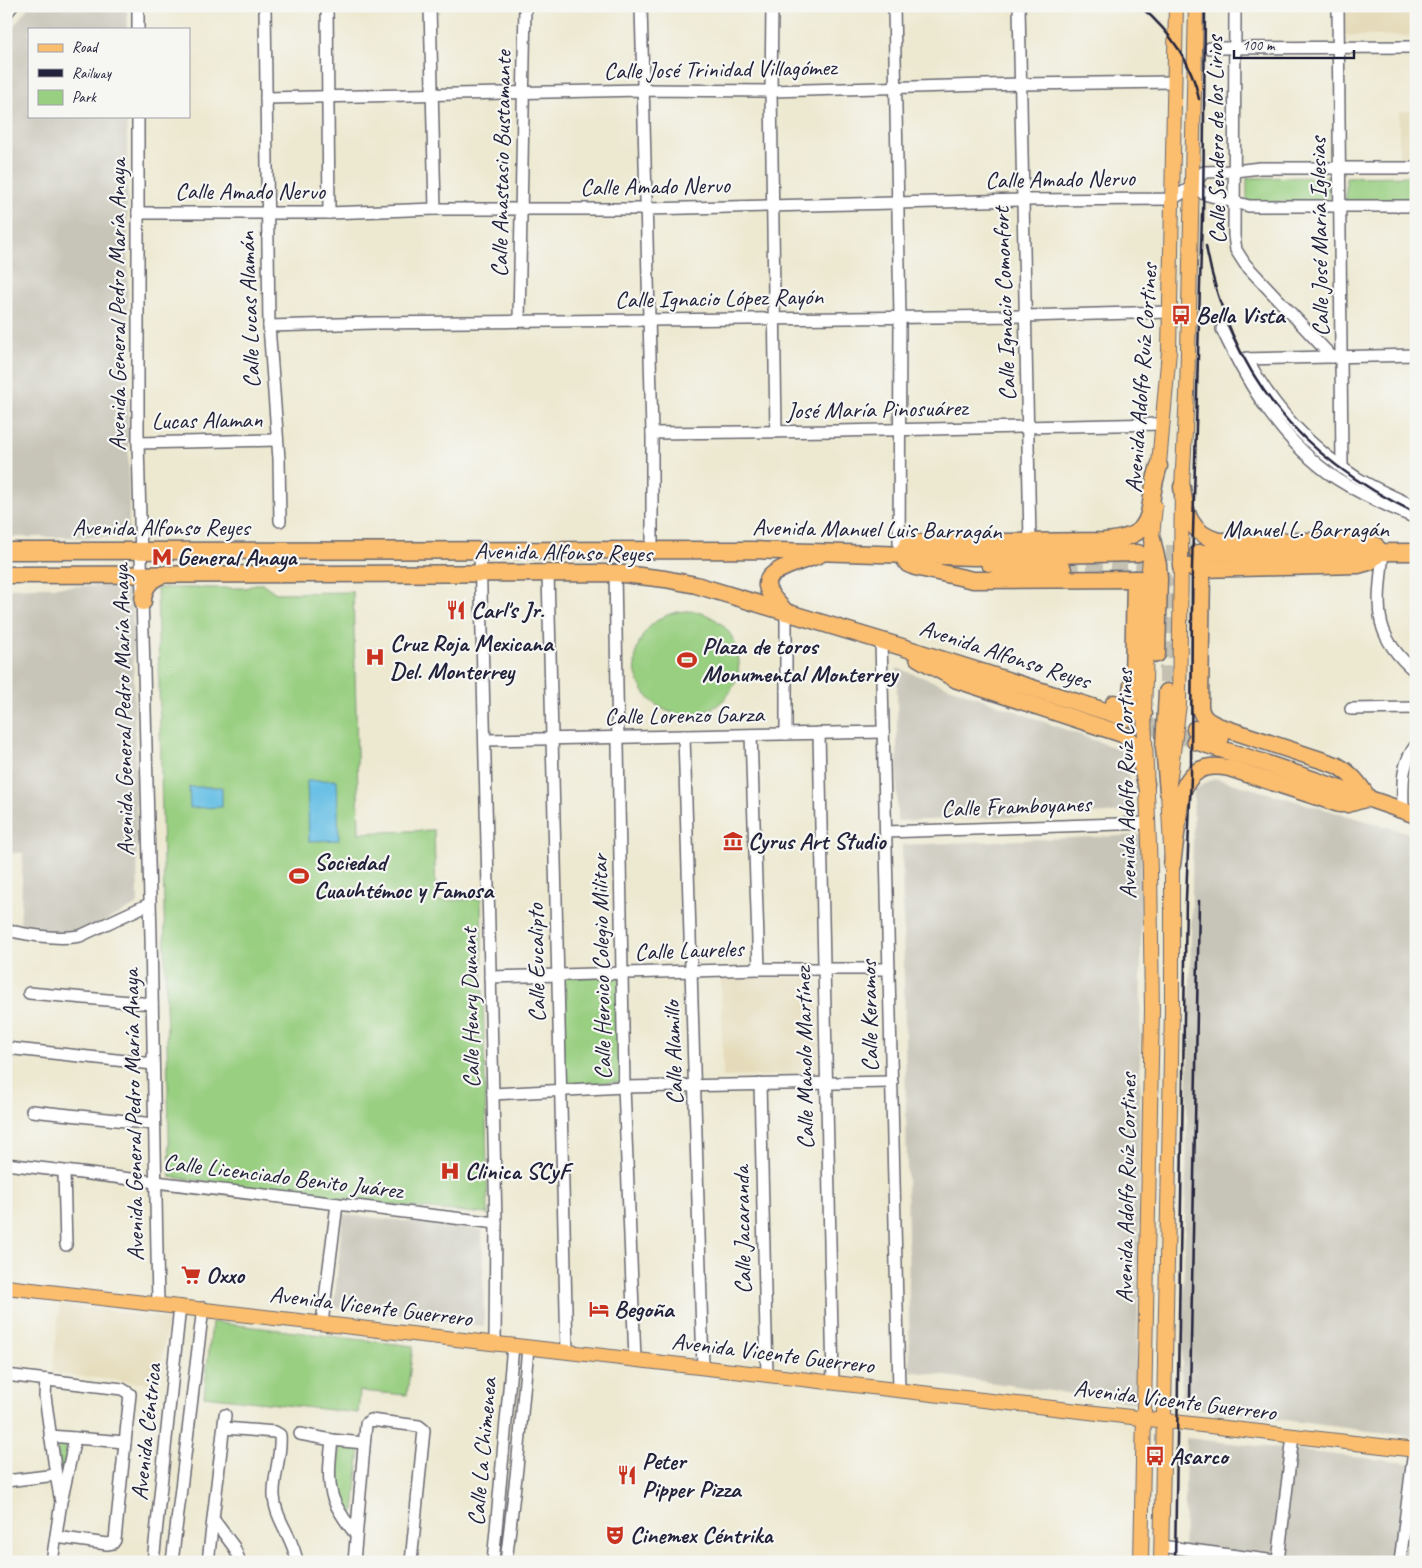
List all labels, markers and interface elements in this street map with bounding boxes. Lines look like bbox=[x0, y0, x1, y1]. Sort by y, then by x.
legend bbox=[28, 28, 190, 118]
scale bar bbox=[1234, 28, 1354, 60]
street label: Calle Sendero de los Lirios bbox=[1199, 33, 1233, 244]
text: 100 m bbox=[1242, 36, 1276, 55]
text: Road bbox=[72, 38, 99, 57]
street label: Calle Anastasio Bustamante bbox=[484, 48, 518, 278]
street label: Calle José Trinidad Villagómez bbox=[603, 52, 839, 86]
text: Railway bbox=[72, 64, 113, 83]
text: Park bbox=[72, 88, 97, 107]
street label: Calle José María Iglesias bbox=[1302, 134, 1336, 337]
street label: Avenida General Pedro María Anaya bbox=[102, 157, 132, 451]
street label: Calle Amado Nervo bbox=[985, 163, 1137, 195]
street label: Calle Amado Nervo bbox=[580, 170, 732, 202]
street label: Calle Amado Nervo bbox=[175, 176, 326, 206]
street label: Calle Ignacio Comonfort bbox=[986, 204, 1022, 401]
street label: Calle Lucas Alamán bbox=[231, 230, 267, 389]
street label: Avenida Adolfo Ruíz Cortines bbox=[1118, 260, 1164, 494]
street label: Calle Ignacio López Rayón bbox=[615, 281, 825, 315]
place label: Bella Vista bbox=[1196, 300, 1287, 330]
bus stop icon: Bella Vista bbox=[1170, 304, 1192, 326]
street label: José María Pinosuárez bbox=[785, 392, 970, 426]
street label: Lucas Alaman bbox=[151, 404, 263, 436]
street label: Avenida Alfonso Reyes bbox=[72, 512, 252, 542]
street label: Avenida Manuel Luis Barragán bbox=[752, 512, 1003, 546]
street label: Manuel L. Barragán bbox=[1223, 514, 1390, 544]
street label: Avenida Alfonso Reyes bbox=[474, 535, 654, 569]
place label: General Anaya bbox=[177, 542, 299, 572]
metro station icon: General Anaya bbox=[151, 546, 173, 568]
street label: Avenida General Pedro María Anaya bbox=[105, 562, 141, 856]
place label: Carl's Jr. bbox=[471, 595, 545, 625]
restaurant icon: Carl's Jr. bbox=[445, 599, 467, 621]
street label: Avenida Alfonso Reyes bbox=[916, 612, 1096, 696]
place label: Cruz Roja Mexicana Del. Monterrey bbox=[390, 628, 555, 686]
place label: Plaza de toros Monumental Monterrey bbox=[702, 631, 900, 689]
hospital icon: Cruz Roja Mexicana Del. Monterrey bbox=[364, 646, 386, 668]
sports icon: Plaza de toros Monumental Monterrey bbox=[676, 649, 698, 671]
street label: Avenida Adolfo Ruíz Cortines bbox=[1109, 667, 1143, 899]
street label: Calle Lorenzo Garza bbox=[604, 699, 766, 731]
street label: Calle Framboyanes bbox=[941, 788, 1093, 824]
place label: Cyrus Art Studio bbox=[748, 826, 888, 856]
museum icon: Cyrus Art Studio bbox=[722, 830, 744, 852]
place label: Sociedad Cuauhtémoc y Famosa bbox=[314, 847, 495, 905]
street label: Calle Heroico Colegio Militar bbox=[584, 852, 618, 1080]
sports icon: Sociedad Cuauhtémoc y Famosa bbox=[288, 865, 310, 887]
street label: Calle Eucalipto bbox=[520, 902, 552, 1023]
street label: Calle Henry Dunant bbox=[454, 926, 486, 1088]
street label: Calle Laureles bbox=[634, 933, 746, 967]
street label: Calle Keramos bbox=[853, 958, 885, 1072]
street label: Calle Manolo Martínez bbox=[787, 964, 821, 1150]
street label: Avenida General Pedro María Anaya bbox=[115, 967, 151, 1261]
street label: Calle Alamillo bbox=[656, 998, 690, 1105]
street label: Avenida Adolfo Ruíz Cortines bbox=[1109, 1071, 1143, 1303]
street label: Calle Licenciado Benito Juárez bbox=[162, 1146, 407, 1206]
place label: Clinica SCyF bbox=[465, 1156, 574, 1186]
hospital icon: Clinica SCyF bbox=[439, 1160, 461, 1182]
street label: Calle Jacaranda bbox=[726, 1163, 758, 1295]
place label: Oxxo bbox=[206, 1260, 246, 1290]
supermarket icon: Oxxo bbox=[180, 1264, 202, 1286]
street label: Avenida Vicente Guerrero bbox=[268, 1279, 475, 1333]
place label: Begoña bbox=[614, 1294, 676, 1324]
hotel icon: Begoña bbox=[588, 1298, 610, 1320]
street label: Avenida Vicente Guerrero bbox=[670, 1326, 877, 1380]
street label: Avenida Céntrica bbox=[124, 1361, 168, 1502]
street label: Avenida Vicente Guerrero bbox=[1072, 1373, 1279, 1427]
street label: Calle La Chimenea bbox=[461, 1375, 504, 1527]
place label: Asarco bbox=[1170, 1441, 1230, 1471]
bus stop icon: Asarco bbox=[1144, 1445, 1166, 1467]
place label: Peter Pipper Pizza bbox=[642, 1446, 743, 1504]
restaurant icon: Peter Pipper Pizza bbox=[616, 1464, 638, 1486]
place label: Cinemex Céntrika bbox=[630, 1520, 774, 1550]
theatre icon: Cinemex Céntrika bbox=[604, 1524, 626, 1546]

